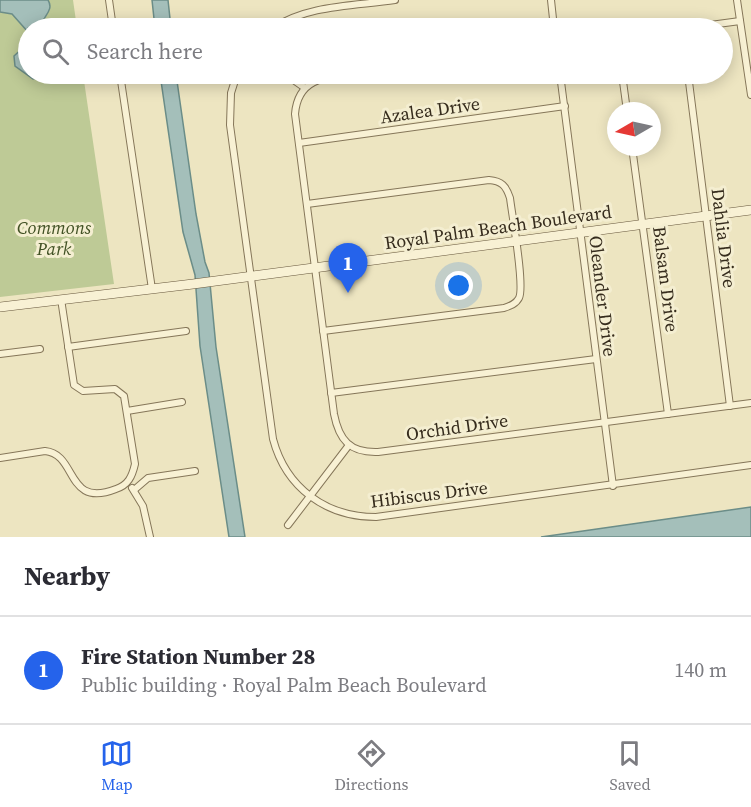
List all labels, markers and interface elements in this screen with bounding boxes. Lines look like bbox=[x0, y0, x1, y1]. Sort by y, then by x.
search box bbox=[18, 18, 733, 84]
icon: search bbox=[39, 35, 72, 68]
text: Search here bbox=[87, 36, 203, 66]
street label: Azalea Drive bbox=[379, 91, 481, 129]
north arrow bbox=[607, 102, 661, 156]
street label: Dahlia Drive bbox=[705, 187, 743, 289]
street label: Royal Palm Beach Boulevard bbox=[383, 199, 613, 255]
park label: Commons Park bbox=[17, 215, 92, 261]
street label: Balsam Drive bbox=[647, 225, 685, 333]
street label: Oleander Drive bbox=[583, 234, 623, 358]
pin: 1 bbox=[328, 244, 368, 293]
your location bbox=[444, 271, 473, 300]
street label: Orchid Drive bbox=[404, 407, 510, 447]
street label: Hibiscus Drive bbox=[369, 474, 489, 514]
text: Nearby bbox=[24, 558, 110, 594]
text: Fire Station Number 28 bbox=[81, 641, 315, 671]
text: 1 bbox=[38, 656, 49, 684]
text: 140 m bbox=[674, 656, 727, 684]
text: Public building · Royal Palm Beach Boulevard bbox=[81, 671, 486, 699]
tab: Map bbox=[100, 737, 133, 795]
tab: Directions bbox=[334, 737, 409, 795]
tab: Saved bbox=[609, 737, 651, 795]

